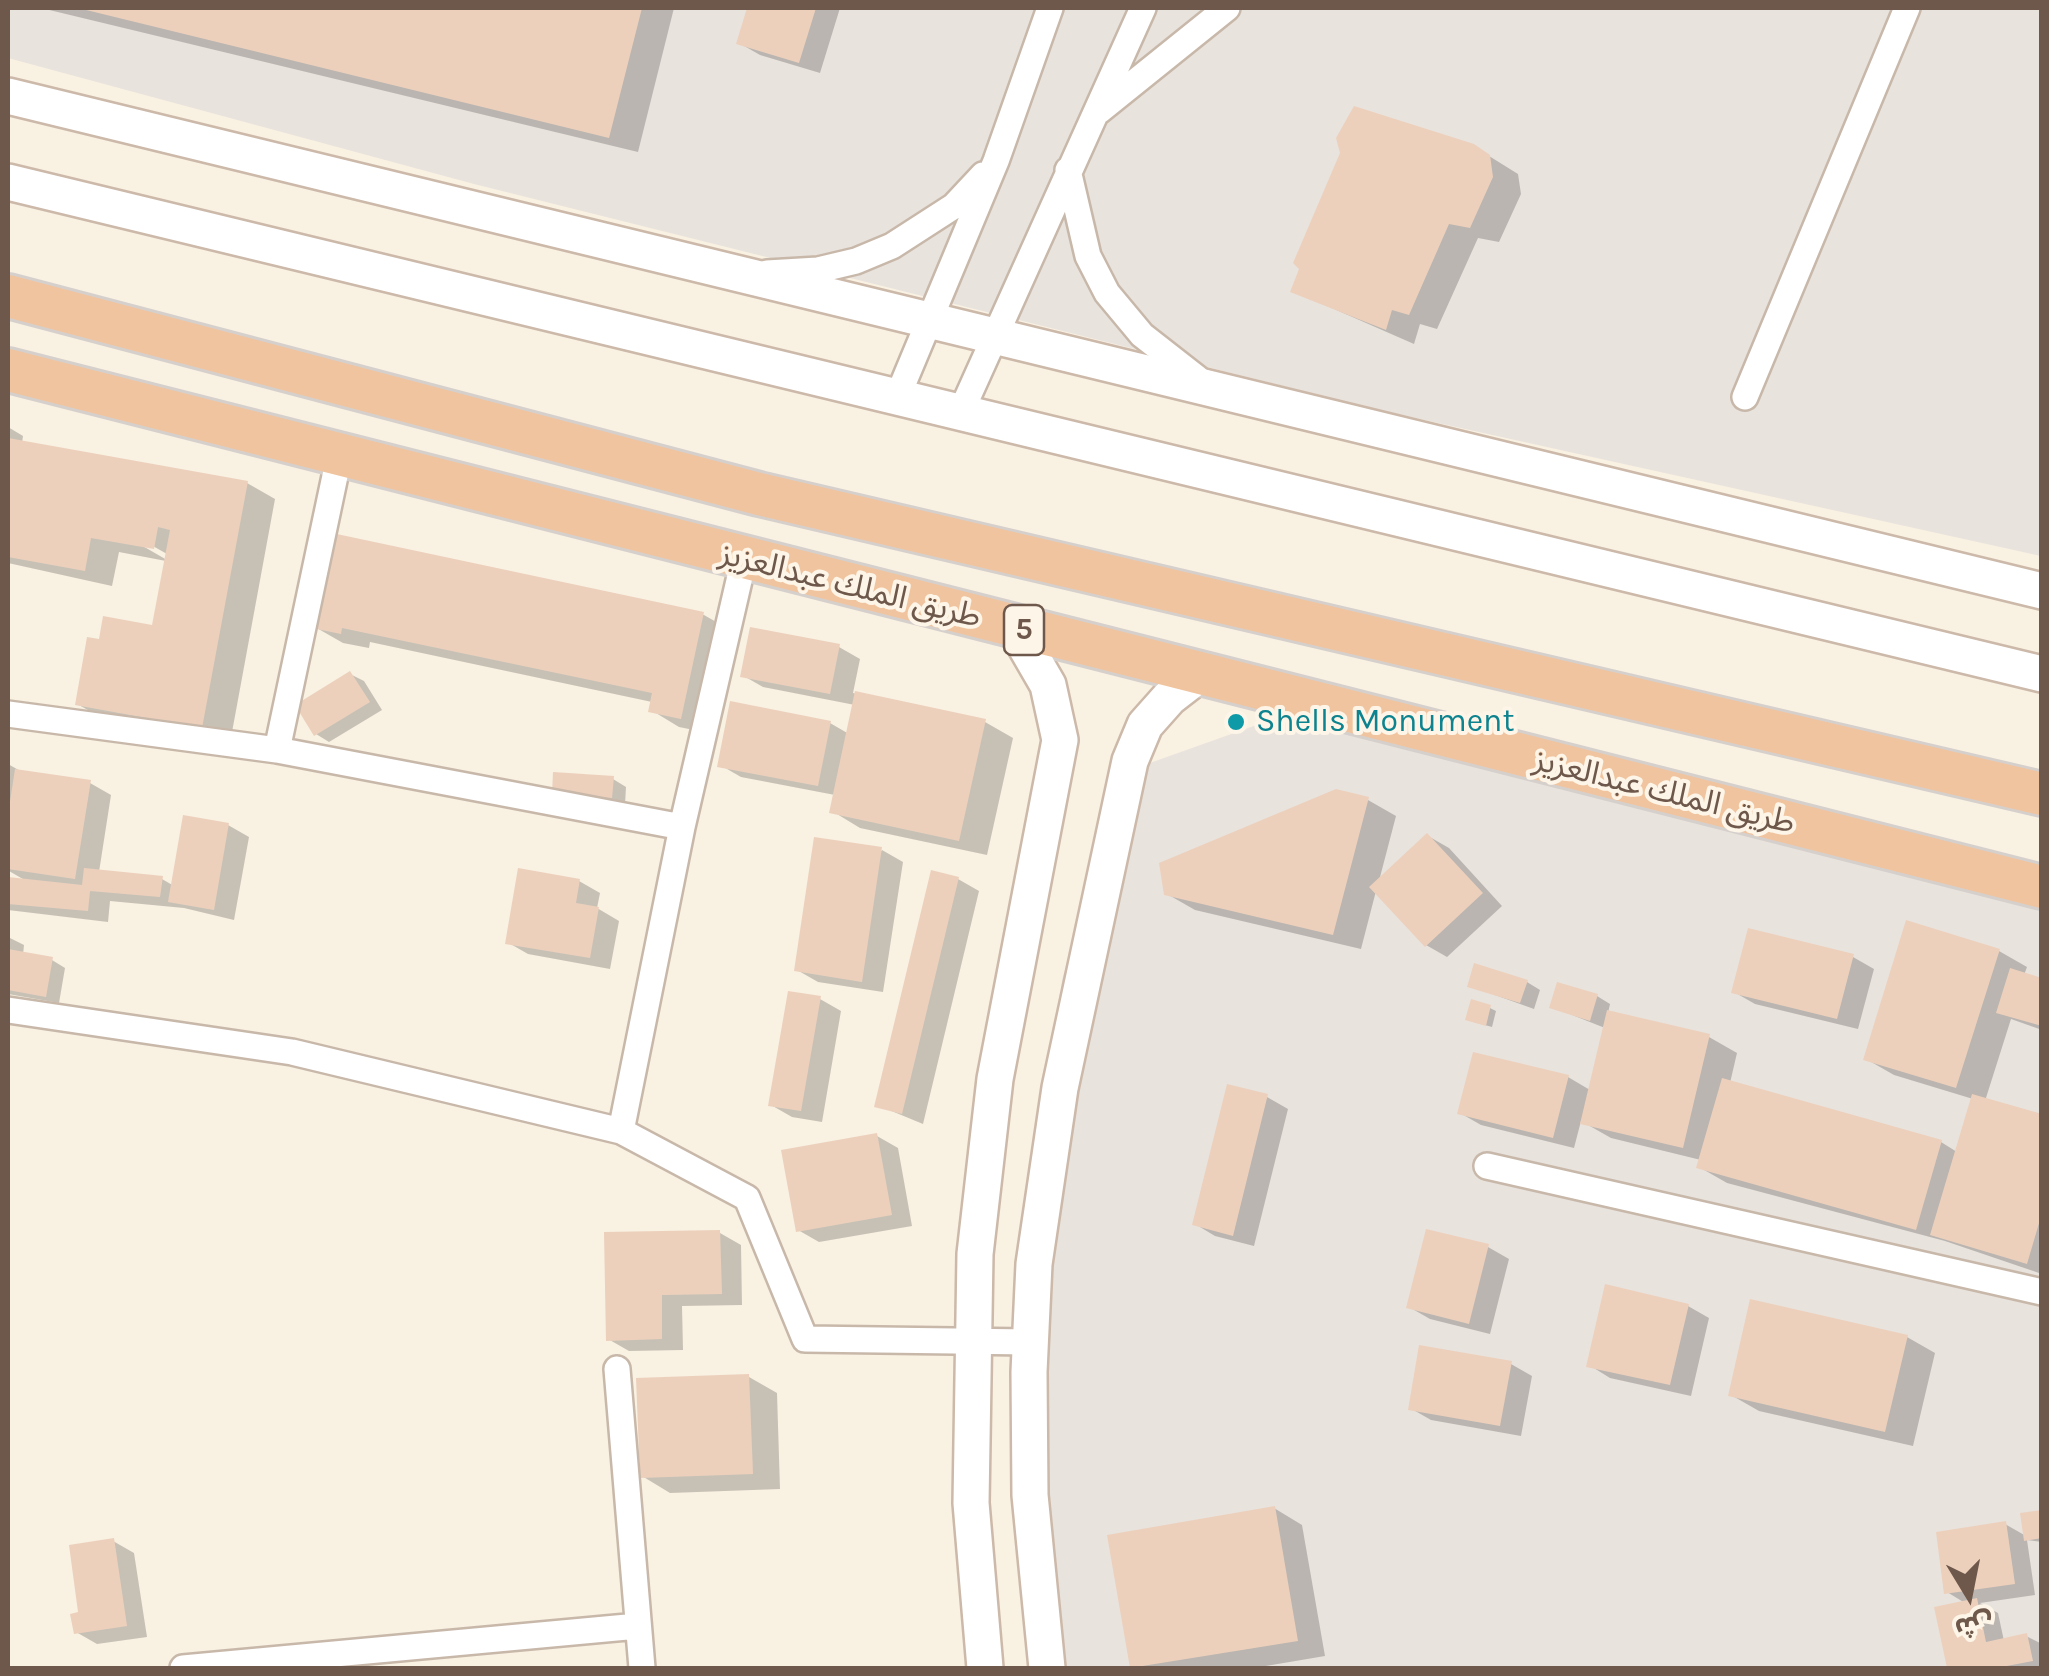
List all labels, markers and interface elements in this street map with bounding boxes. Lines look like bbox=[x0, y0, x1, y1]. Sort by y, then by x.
street label: طريق الملك عبدالعزيز bbox=[715, 535, 985, 637]
road number: 5 bbox=[1004, 605, 1044, 655]
place label: Shells Monument bbox=[1256, 703, 1514, 741]
marker: Shells Monument bbox=[1225, 711, 1247, 733]
street label: طريق الملك عبدالعزيز bbox=[1529, 741, 1799, 843]
north arrow bbox=[1919, 1546, 2019, 1646]
text: ش bbox=[1953, 1606, 1996, 1646]

